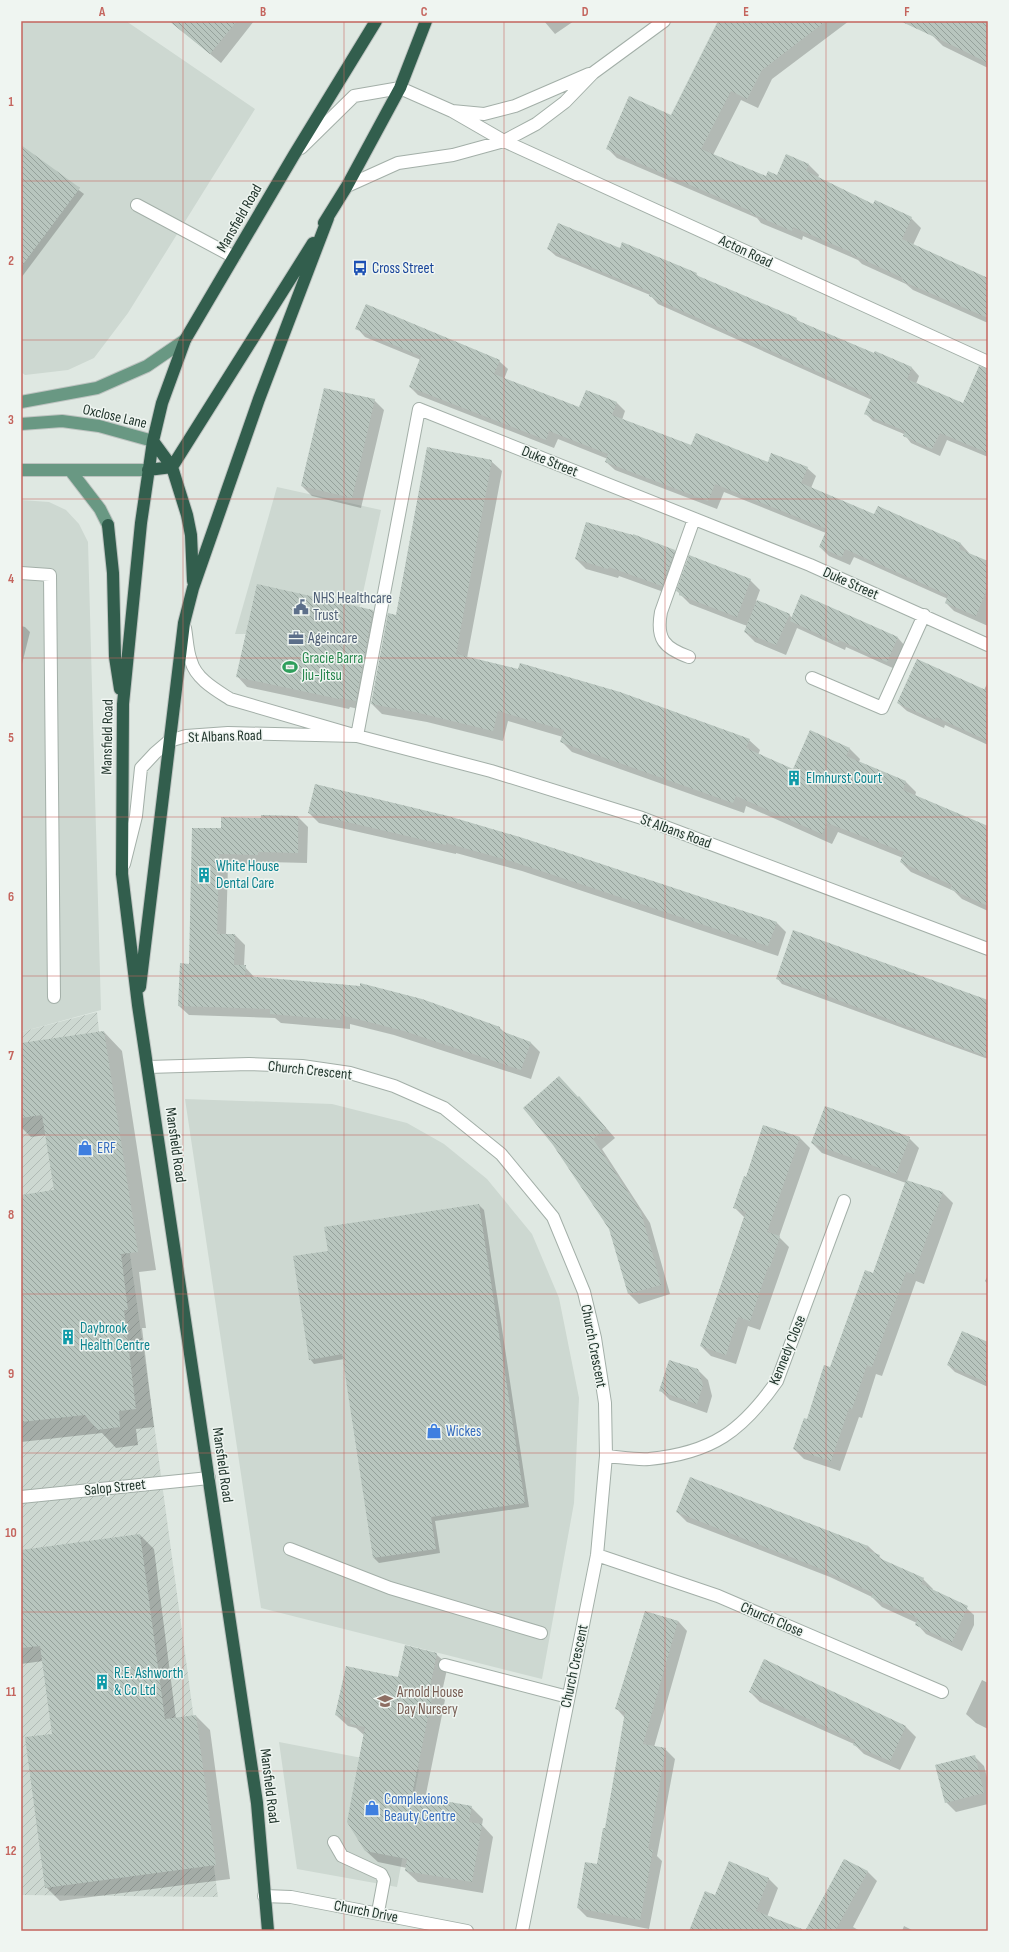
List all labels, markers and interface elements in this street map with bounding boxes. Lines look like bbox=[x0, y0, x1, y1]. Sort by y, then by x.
text: A bbox=[98, 4, 106, 20]
text: B bbox=[260, 4, 266, 20]
text: C bbox=[421, 4, 428, 20]
text: D bbox=[582, 4, 589, 20]
text: E bbox=[743, 4, 749, 20]
text: F bbox=[904, 4, 910, 20]
text: 1 bbox=[8, 94, 14, 110]
street label: Mansfield Road bbox=[212, 181, 267, 256]
street label: Acton Road bbox=[715, 230, 776, 272]
text: 2 bbox=[8, 253, 14, 269]
bus stop icon: Cross Street bbox=[351, 259, 369, 277]
place label: Cross Street bbox=[372, 259, 435, 278]
street label: Oxclose Lane bbox=[81, 400, 149, 433]
text: 3 bbox=[8, 412, 14, 428]
street label: Duke Street bbox=[519, 442, 581, 482]
street label: Duke Street bbox=[820, 563, 882, 604]
text: 4 bbox=[8, 571, 14, 587]
place label: NHS Healthcare Trust bbox=[313, 589, 392, 625]
public building icon: NHS Healthcare Trust bbox=[292, 598, 310, 616]
office icon: Ageincare bbox=[287, 629, 305, 647]
place label: Ageincare bbox=[307, 629, 357, 648]
place label: Gracie Barra Jiu-Jitsu bbox=[301, 649, 363, 685]
sports icon: Gracie Barra Jiu-Jitsu bbox=[281, 658, 299, 676]
street label: Mansfield Road bbox=[97, 699, 118, 775]
street label: St Albans Road bbox=[188, 726, 262, 747]
text: 5 bbox=[8, 730, 14, 746]
building icon: Elmhurst Court bbox=[785, 769, 803, 787]
place label: Elmhurst Court bbox=[806, 769, 883, 788]
street label: St Albans Road bbox=[638, 810, 714, 853]
place label: White House Dental Care bbox=[216, 857, 279, 893]
building icon: White House Dental Care bbox=[195, 866, 213, 884]
text: 6 bbox=[8, 889, 14, 905]
text: 7 bbox=[8, 1048, 14, 1064]
street label: Church Crescent bbox=[267, 1057, 353, 1084]
street label: Mansfield Road bbox=[161, 1106, 190, 1184]
shop icon: ERF bbox=[76, 1139, 94, 1157]
place label: ERF bbox=[97, 1139, 116, 1158]
text: 8 bbox=[8, 1207, 14, 1223]
street label: Church Crescent bbox=[576, 1303, 611, 1390]
street label: Kennedy Close bbox=[765, 1313, 810, 1388]
place label: Daybrook Health Centre bbox=[80, 1319, 150, 1355]
building icon: Daybrook Health Centre bbox=[59, 1328, 77, 1346]
text: 9 bbox=[8, 1366, 14, 1382]
shop icon: Wickes bbox=[425, 1422, 443, 1440]
place label: Wickes bbox=[446, 1422, 481, 1441]
street label: Mansfield Road bbox=[208, 1426, 237, 1504]
street label: Salop Street bbox=[83, 1475, 147, 1500]
text: 10 bbox=[5, 1525, 17, 1541]
street label: Church Close bbox=[737, 1598, 806, 1641]
street label: Church Crescent bbox=[556, 1622, 593, 1709]
place label: R.E. Ashworth & Co Ltd bbox=[114, 1664, 184, 1700]
building icon: R.E. Ashworth & Co Ltd bbox=[93, 1673, 111, 1691]
place label: Arnold House Day Nursery bbox=[396, 1683, 464, 1719]
text: 11 bbox=[6, 1684, 16, 1700]
school or university icon: Arnold House Day Nursery bbox=[376, 1692, 394, 1710]
street label: Mansfield Road bbox=[255, 1747, 284, 1825]
place label: Complexions Beauty Centre bbox=[384, 1790, 456, 1826]
shop icon: Complexions Beauty Centre bbox=[363, 1799, 381, 1817]
text: 12 bbox=[6, 1843, 17, 1859]
street label: Church Drive bbox=[332, 1896, 400, 1927]

